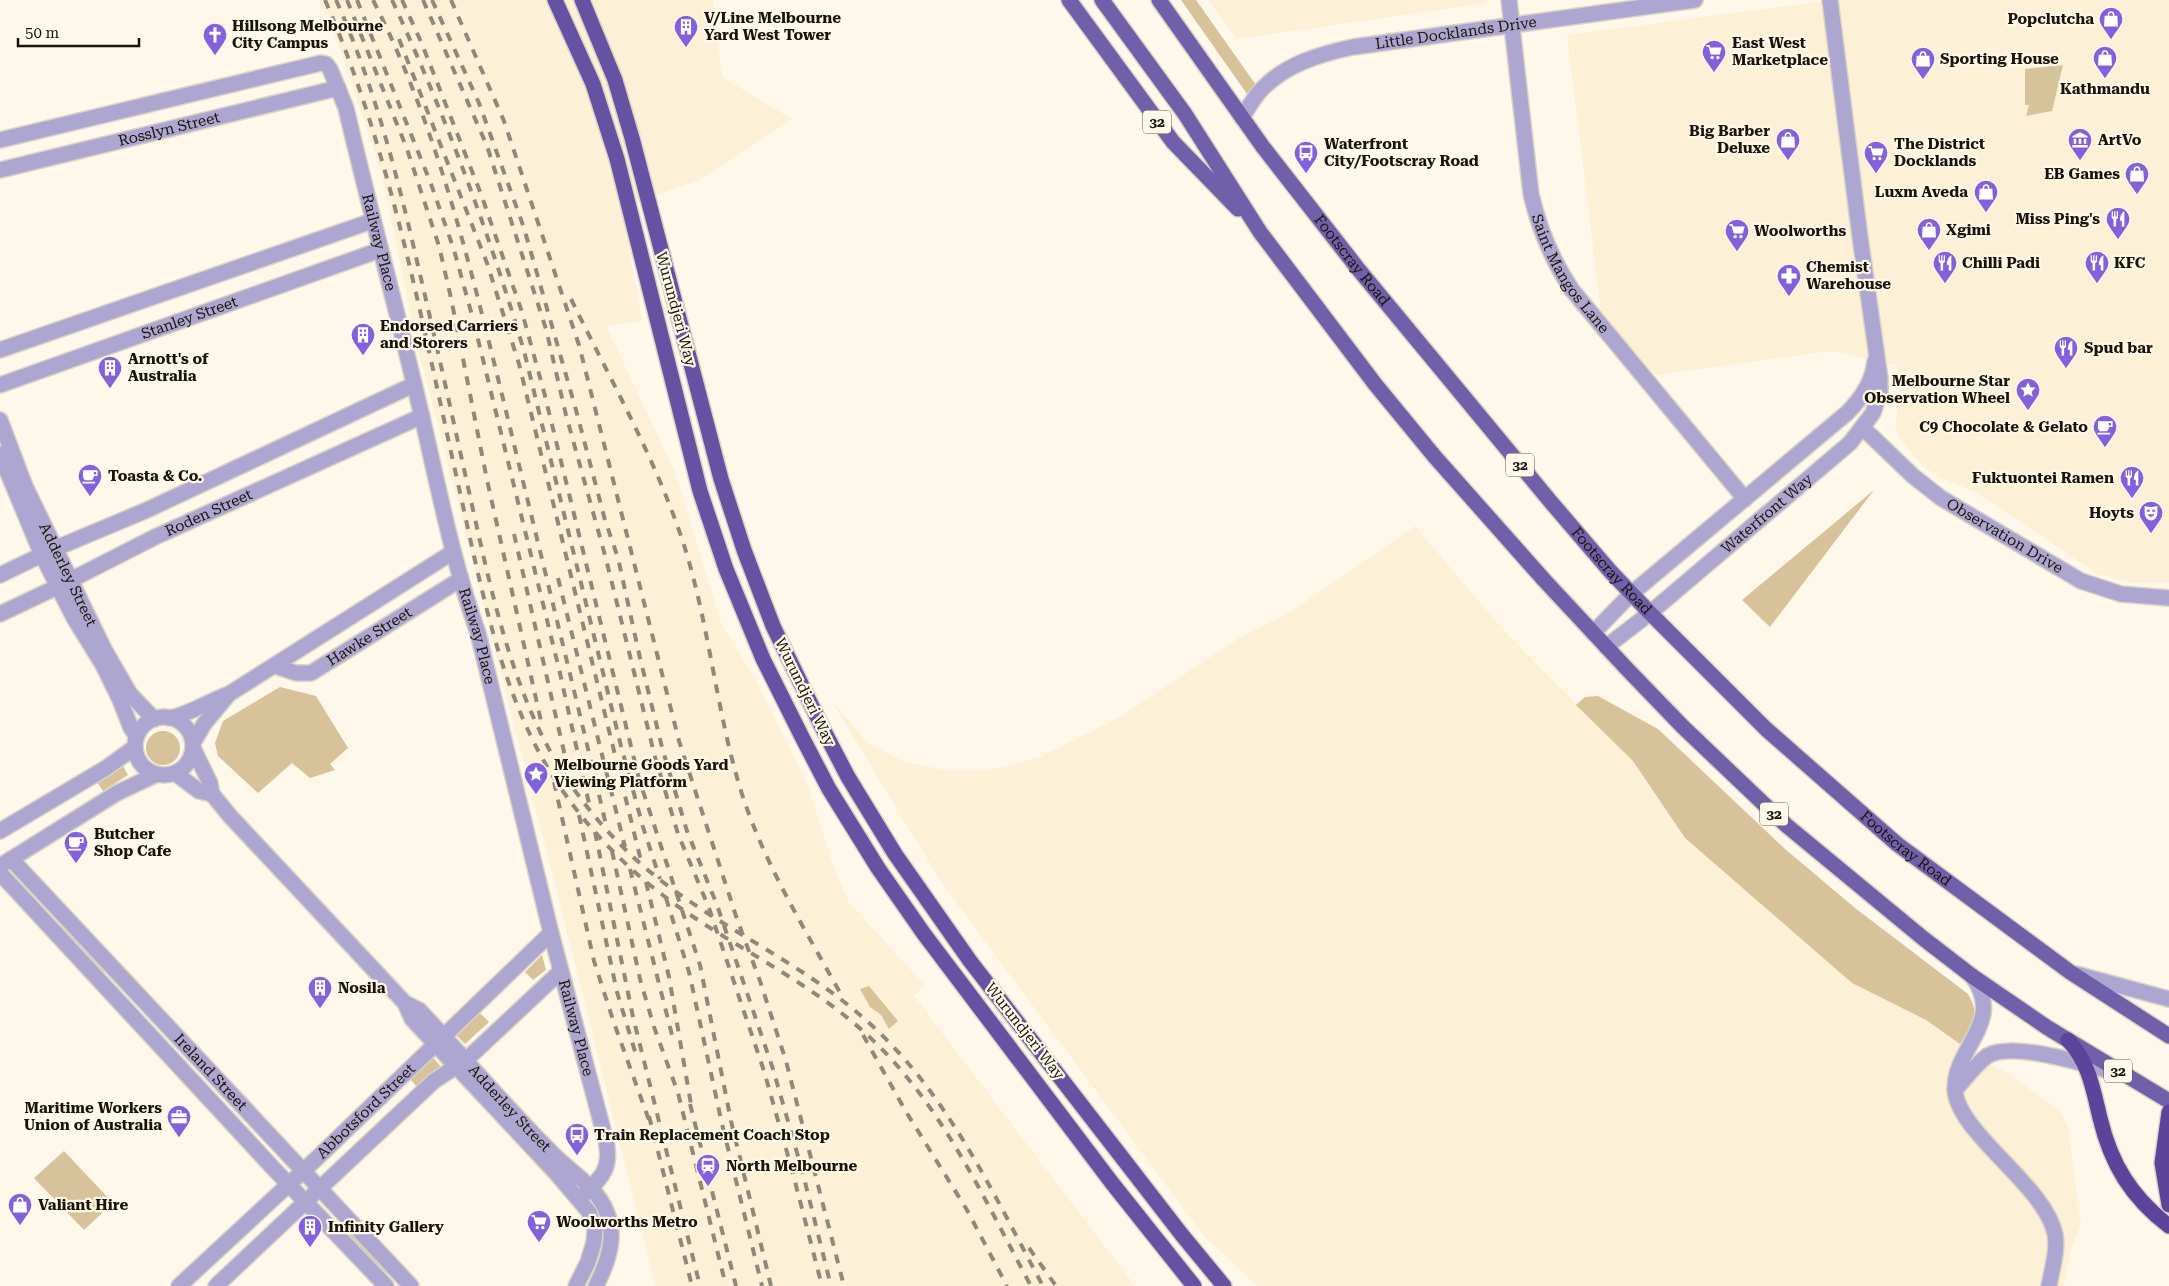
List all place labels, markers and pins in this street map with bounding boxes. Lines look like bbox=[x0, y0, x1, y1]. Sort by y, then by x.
shop icon: Popclutcha bbox=[2098, 6, 2124, 40]
place label: V/Line Melbourne Yard West Tower bbox=[704, 9, 841, 44]
place label: Popclutcha bbox=[2007, 10, 2094, 28]
building icon: V/Line Melbourne Yard West Tower bbox=[673, 14, 699, 48]
place label: Hillsong Melbourne City Campus bbox=[232, 17, 383, 52]
church icon: Hillsong Melbourne City Campus bbox=[202, 22, 228, 56]
place label: East West Marketplace bbox=[1732, 34, 1828, 69]
supermarket icon: East West Marketplace bbox=[1701, 39, 1727, 73]
shop icon: Kathmandu bbox=[2092, 45, 2118, 79]
shop icon: Sporting House bbox=[1910, 46, 1936, 80]
place label: Sporting House bbox=[1940, 50, 2059, 68]
place label: Kathmandu bbox=[2060, 80, 2150, 98]
place label: Big Barber Deluxe bbox=[1689, 122, 1770, 157]
shop icon: Big Barber Deluxe bbox=[1775, 127, 1801, 161]
museum icon: ArtVo bbox=[2067, 127, 2093, 161]
place label: ArtVo bbox=[2098, 131, 2142, 149]
place label: Waterfront City/Footscray Road bbox=[1324, 135, 1479, 170]
place label: The District Docklands bbox=[1894, 135, 1985, 170]
bus stop icon: Waterfront City/Footscray Road bbox=[1293, 140, 1319, 174]
supermarket icon: The District Docklands bbox=[1863, 140, 1889, 174]
shop icon: EB Games bbox=[2124, 161, 2150, 195]
place label: EB Games bbox=[2044, 165, 2120, 183]
shop icon: Luxm Aveda bbox=[1973, 179, 1999, 213]
place label: Luxm Aveda bbox=[1875, 183, 1968, 201]
restaurant icon: Miss Ping's bbox=[2105, 206, 2131, 240]
place label: Miss Ping's bbox=[2015, 210, 2100, 228]
shop icon: Xgimi bbox=[1916, 217, 1942, 251]
supermarket icon: Woolworths bbox=[1724, 218, 1750, 252]
place label: Xgimi bbox=[1946, 221, 1991, 239]
place label: Woolworths bbox=[1754, 222, 1846, 240]
restaurant icon: Chilli Padi bbox=[1932, 250, 1958, 284]
restaurant icon: KFC bbox=[2084, 250, 2110, 284]
place label: Chilli Padi bbox=[1962, 254, 2040, 272]
place label: KFC bbox=[2114, 254, 2146, 272]
place label: Chemist Warehouse bbox=[1806, 258, 1891, 293]
pharmacy icon: Chemist Warehouse bbox=[1776, 263, 1802, 297]
place label: Endorsed Carriers and Storers bbox=[380, 317, 518, 352]
building icon: Endorsed Carriers and Storers bbox=[350, 322, 376, 356]
restaurant icon: Spud bar bbox=[2053, 335, 2079, 369]
place label: Spud bar bbox=[2084, 339, 2153, 357]
place label: Arnott's of Australia bbox=[128, 350, 209, 385]
building icon: Arnott's of Australia bbox=[97, 355, 123, 389]
place label: Melbourne Star Observation Wheel bbox=[1864, 372, 2010, 407]
place icon: Melbourne Star Observation Wheel bbox=[2015, 377, 2041, 411]
cafe icon: C9 Chocolate & Gelato bbox=[2092, 414, 2118, 448]
place label: C9 Chocolate & Gelato bbox=[1919, 418, 2088, 436]
cafe icon: Toasta & Co. bbox=[77, 463, 103, 497]
restaurant icon: Fuktuontei Ramen bbox=[2119, 465, 2145, 499]
place label: Toasta & Co. bbox=[108, 467, 203, 485]
place label: Fuktuontei Ramen bbox=[1972, 469, 2114, 487]
theatre icon: Hoyts bbox=[2138, 500, 2164, 534]
place label: Hoyts bbox=[2089, 504, 2134, 522]
place label: Melbourne Goods Yard Viewing Platform bbox=[554, 756, 729, 791]
place icon: Melbourne Goods Yard Viewing Platform bbox=[523, 761, 549, 795]
place label: Butcher Shop Cafe bbox=[94, 825, 172, 860]
cafe icon: Butcher Shop Cafe bbox=[63, 830, 89, 864]
building icon: Nosila bbox=[307, 975, 333, 1009]
place label: Nosila bbox=[338, 979, 386, 997]
place label: Maritime Workers Union of Australia bbox=[24, 1099, 162, 1134]
office icon: Maritime Workers Union of Australia bbox=[166, 1104, 192, 1138]
bus stop icon: Train Replacement Coach Stop bbox=[564, 1122, 590, 1156]
place label: Train Replacement Coach Stop bbox=[594, 1126, 830, 1144]
station icon: North Melbourne bbox=[695, 1153, 721, 1187]
place label: North Melbourne bbox=[726, 1157, 857, 1175]
shop icon: Valiant Hire bbox=[7, 1192, 33, 1226]
place label: Valiant Hire bbox=[38, 1196, 128, 1214]
supermarket icon: Woolworths Metro bbox=[526, 1209, 552, 1243]
place label: Woolworths Metro bbox=[556, 1213, 698, 1231]
building icon: Infinity Gallery bbox=[297, 1214, 323, 1248]
place label: Infinity Gallery bbox=[328, 1218, 444, 1236]

